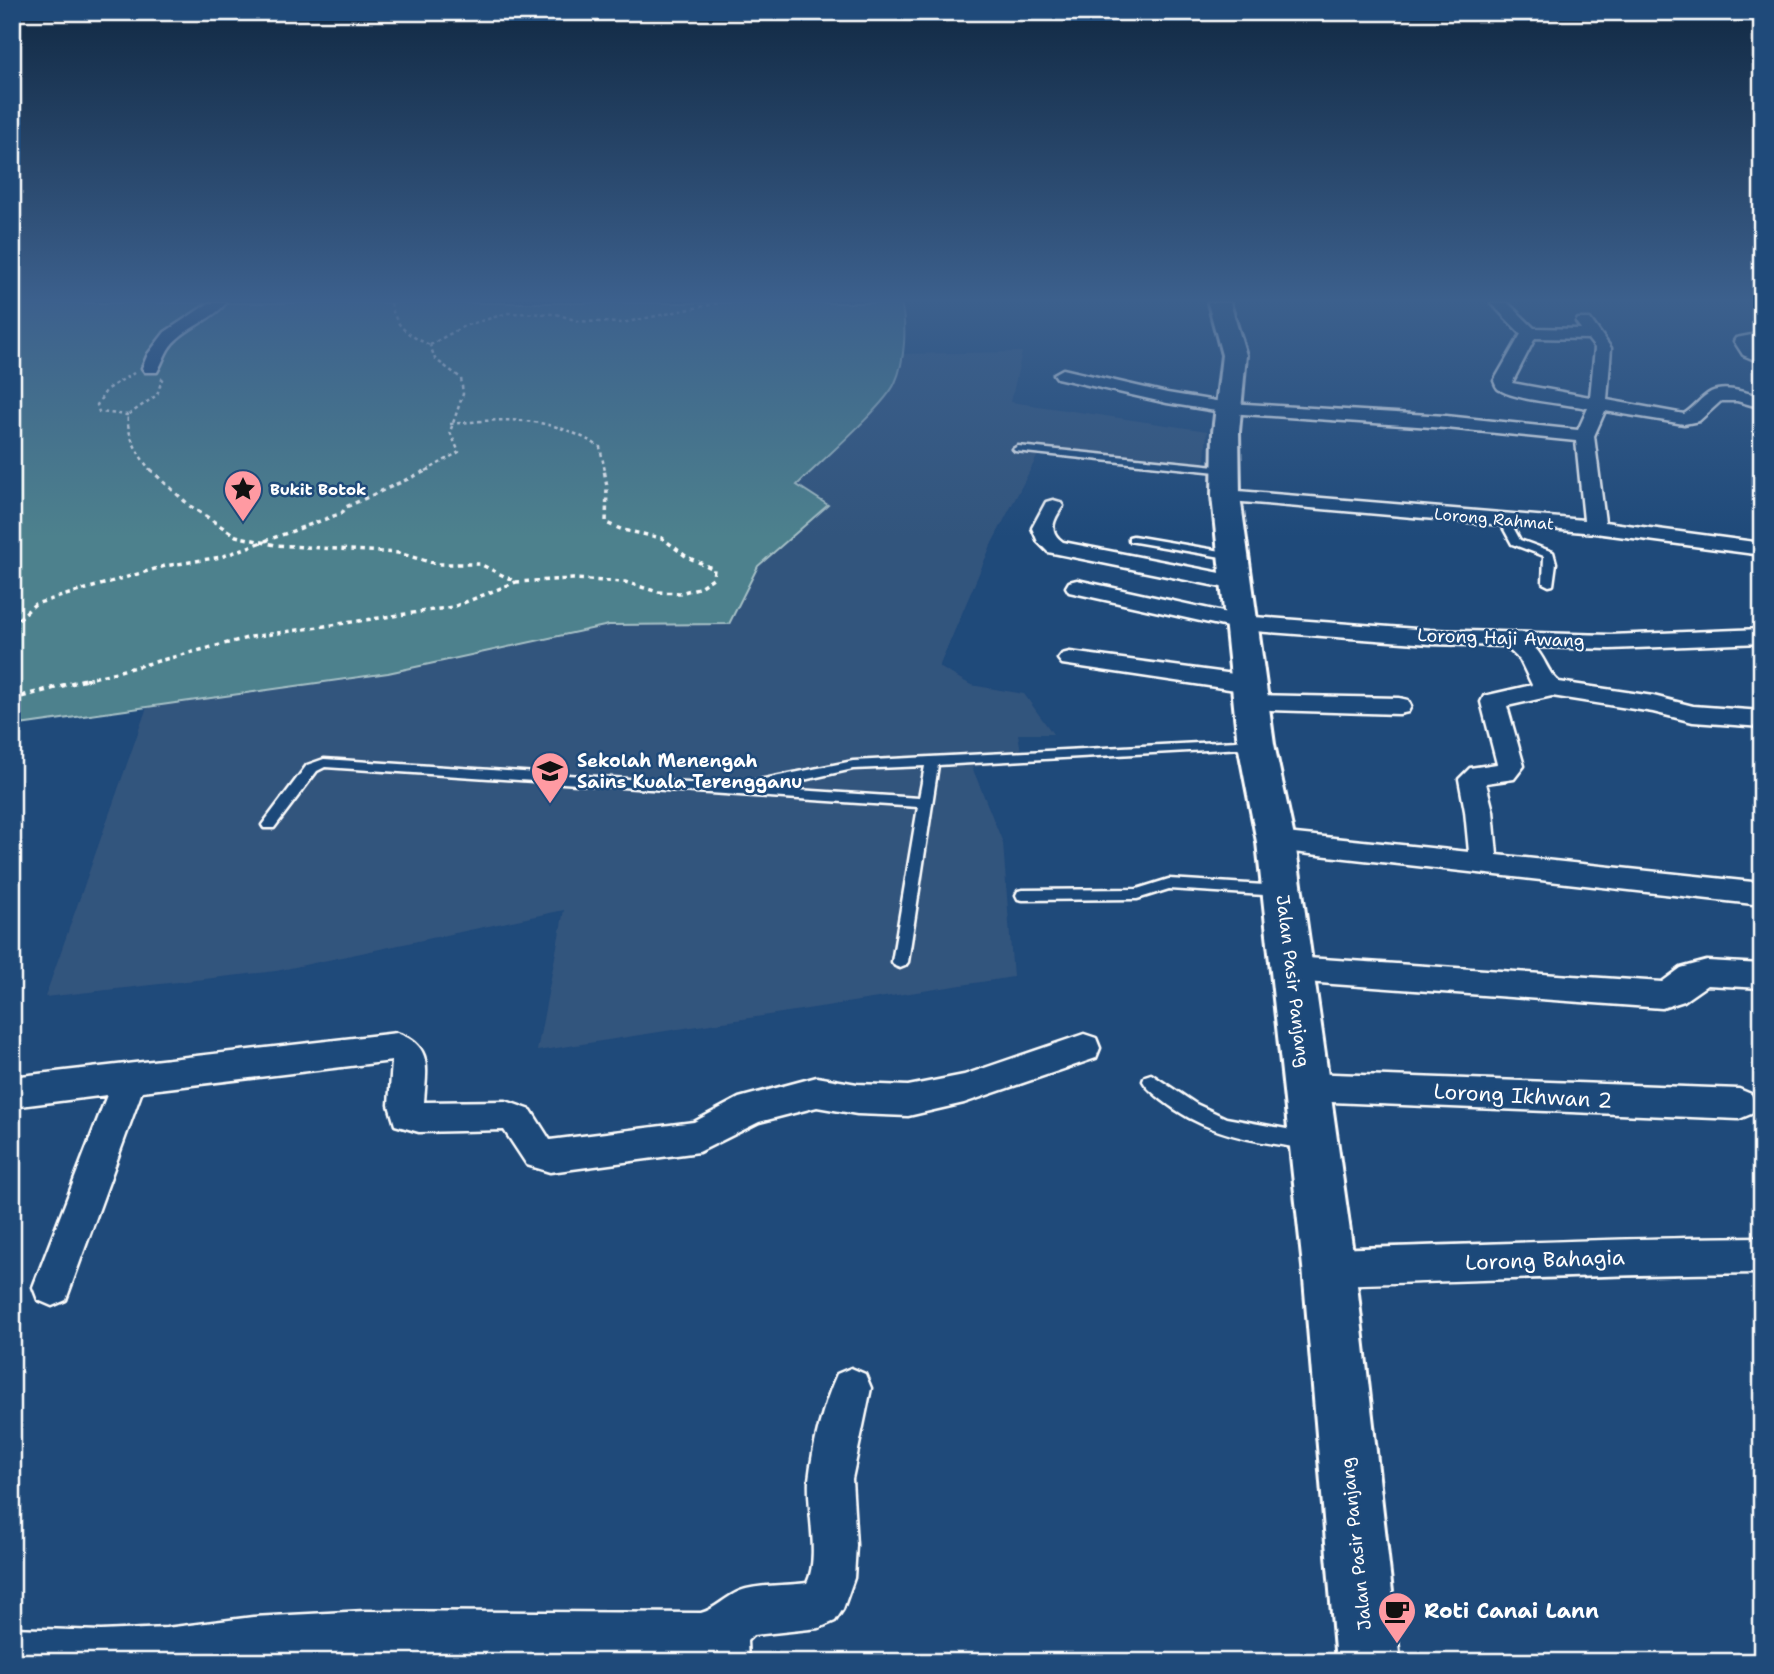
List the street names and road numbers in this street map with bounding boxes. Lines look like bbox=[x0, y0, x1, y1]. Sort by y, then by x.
street label: Lorong Rahmat bbox=[1433, 503, 1555, 535]
street label: Lorong Haji Awang bbox=[1417, 623, 1585, 653]
street label: Jalan Pasir Panjang bbox=[1271, 893, 1315, 1069]
street label: Lorong Ikhwan 2 bbox=[1433, 1077, 1613, 1115]
street label: Lorong Bahagia bbox=[1465, 1243, 1625, 1277]
street label: Jalan Pasir Panjang bbox=[1335, 1456, 1377, 1632]

